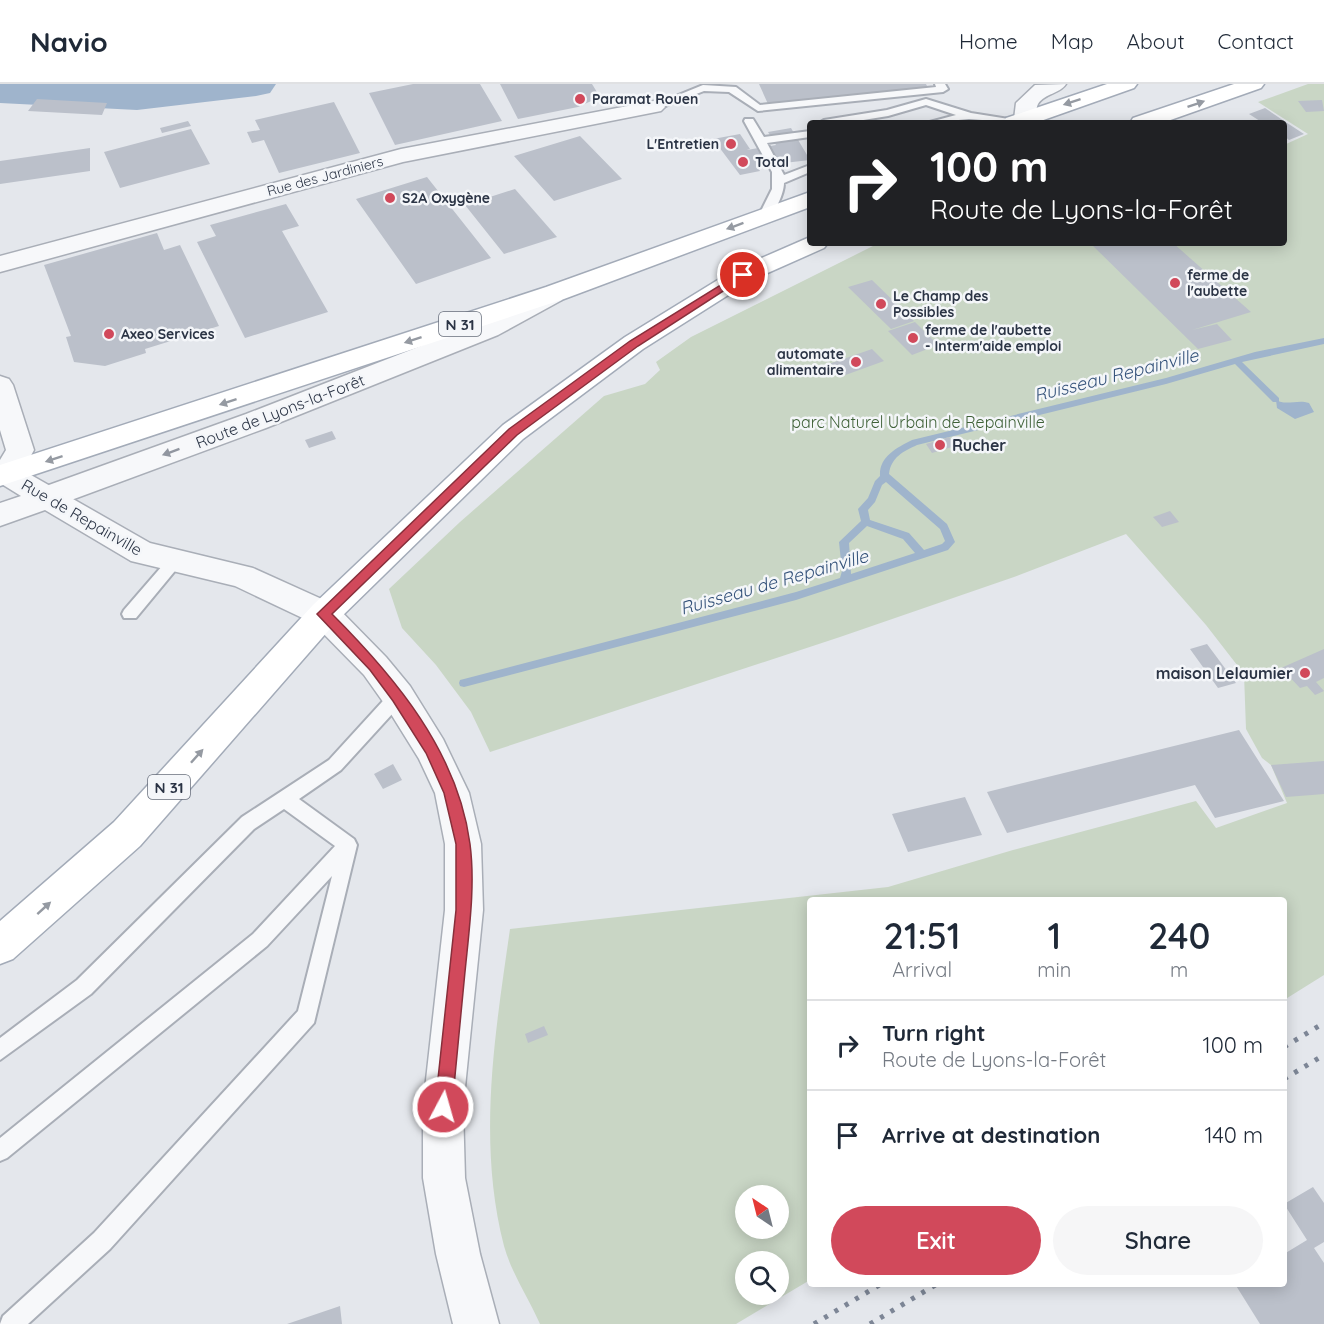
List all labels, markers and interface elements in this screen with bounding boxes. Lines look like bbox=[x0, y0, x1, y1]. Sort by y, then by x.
text: Navio bbox=[30, 24, 108, 59]
text: Home bbox=[959, 28, 1018, 54]
text: Map bbox=[1051, 28, 1094, 54]
text: About bbox=[1127, 28, 1185, 54]
text: Contact bbox=[1218, 28, 1294, 54]
place label: Paramat Rouen bbox=[592, 90, 698, 108]
marker: Paramat Rouen bbox=[573, 92, 587, 106]
one-way arrow bbox=[1063, 98, 1081, 108]
one-way arrow bbox=[1187, 98, 1205, 108]
place label: L'Entretien bbox=[646, 135, 719, 153]
marker: L'Entretien bbox=[724, 137, 738, 151]
text: 100 m bbox=[930, 140, 1048, 193]
icon: right bbox=[831, 144, 909, 222]
street label: Rue des Jardiniers bbox=[265, 152, 385, 200]
place label: Total bbox=[755, 153, 789, 171]
marker: Total bbox=[736, 155, 750, 169]
place label: S2A Oxygène bbox=[402, 189, 490, 207]
marker: S2A Oxygène bbox=[383, 191, 397, 205]
text: Route de Lyons-la-Forêt bbox=[930, 192, 1233, 226]
one-way arrow bbox=[726, 222, 744, 232]
pin bbox=[717, 249, 768, 300]
icon: arrive bbox=[726, 258, 759, 291]
place label: ferme de l'aubette bbox=[1187, 266, 1249, 300]
marker: ferme de l'aubette bbox=[1168, 276, 1182, 290]
place label: Le Champ des Possibles bbox=[893, 287, 988, 321]
marker: Le Champ des Possibles bbox=[874, 297, 888, 311]
road number: N 31 bbox=[439, 312, 481, 336]
place label: ferme de l'aubette - Interm'aide emploi bbox=[925, 321, 1061, 355]
place label: Axeo Services bbox=[121, 325, 215, 343]
marker: Axeo Services bbox=[102, 327, 116, 341]
marker: ferme de l'aubette - Interm'aide emploi bbox=[906, 331, 920, 345]
one-way arrow bbox=[404, 336, 422, 345]
water label: Ruisseau Repainville bbox=[1031, 343, 1201, 407]
place label: automate alimentaire bbox=[767, 345, 844, 379]
marker: automate alimentaire bbox=[849, 355, 863, 369]
street label: Route de Lyons-la-Forêt bbox=[193, 370, 367, 452]
one-way arrow bbox=[219, 397, 237, 407]
park label: parc Naturel Urbain de Repainville bbox=[791, 412, 1045, 432]
place label: Rucher bbox=[952, 435, 1006, 455]
marker: Rucher bbox=[933, 438, 947, 452]
one-way arrow bbox=[162, 448, 180, 458]
one-way arrow bbox=[45, 454, 63, 464]
street label: Rue de Repainville bbox=[18, 474, 146, 560]
water label: Ruisseau de Repainville bbox=[677, 544, 872, 620]
place label: maison Lelaumier bbox=[1156, 663, 1293, 683]
marker: maison Lelaumier bbox=[1298, 666, 1312, 680]
one-way arrow bbox=[190, 749, 203, 764]
road number: N 31 bbox=[148, 775, 190, 799]
one-way arrow bbox=[36, 902, 51, 915]
text: 21:51 bbox=[884, 913, 961, 958]
text: 1 bbox=[1047, 913, 1061, 958]
text: 240 bbox=[1148, 913, 1210, 958]
text: Arrival bbox=[892, 957, 952, 982]
text: min bbox=[1037, 957, 1071, 982]
text: m bbox=[1170, 957, 1188, 982]
text: Turn right bbox=[882, 1019, 986, 1047]
icon: right bbox=[831, 1029, 864, 1062]
text: 100 m bbox=[1203, 1031, 1263, 1059]
text: Route de Lyons-la-Forêt bbox=[882, 1047, 1106, 1072]
position arrow bbox=[411, 1075, 475, 1139]
icon: arrive bbox=[831, 1119, 864, 1152]
text: Arrive at destination bbox=[882, 1121, 1100, 1149]
text: 140 m bbox=[1204, 1121, 1263, 1149]
north arrow bbox=[735, 1185, 789, 1239]
map controls bbox=[735, 1185, 789, 1305]
button: Exit bbox=[831, 1206, 1041, 1275]
button: Share bbox=[1053, 1206, 1263, 1275]
button: search bbox=[735, 1251, 789, 1305]

